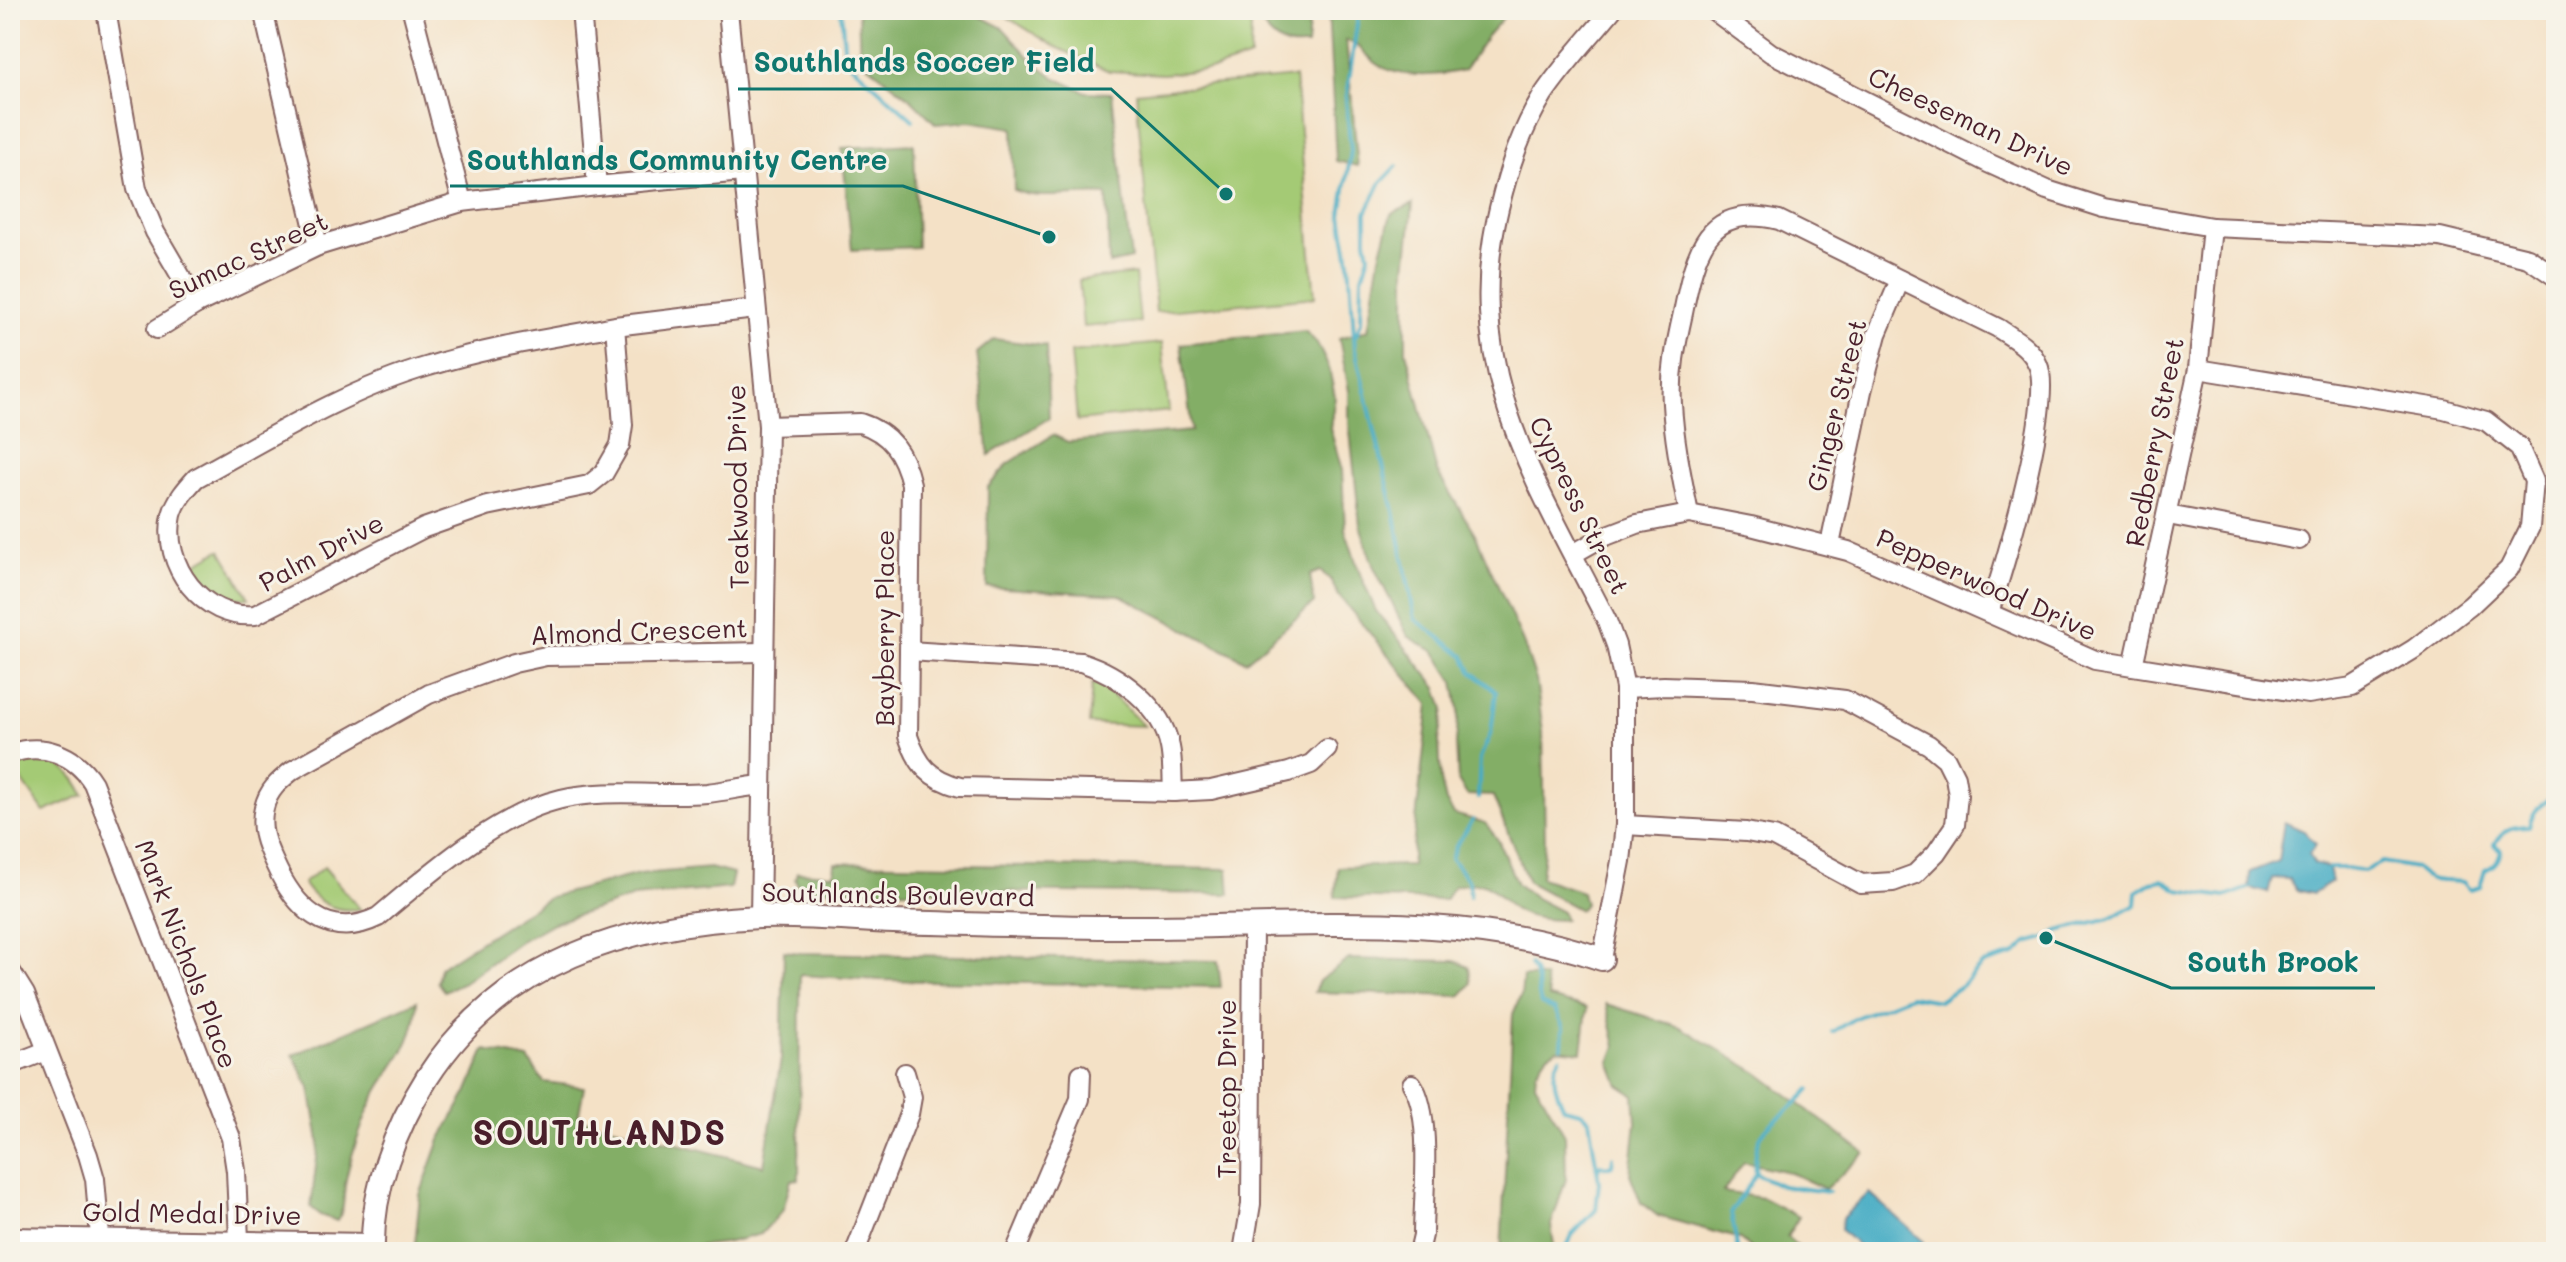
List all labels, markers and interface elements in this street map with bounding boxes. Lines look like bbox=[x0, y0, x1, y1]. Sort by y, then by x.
callout: Southlands Soccer Field bbox=[738, 37, 1111, 89]
text: Southlands Soccer Field bbox=[754, 43, 1094, 79]
street label: Cheeseman Drive bbox=[1863, 59, 2079, 183]
callout: Southlands Community Centre bbox=[450, 134, 903, 186]
text: Southlands Community Centre bbox=[467, 141, 887, 178]
street label: Sumac Street bbox=[163, 203, 333, 307]
street label: Ginger Street bbox=[1798, 315, 1874, 495]
street label: Redberry Street bbox=[2117, 334, 2191, 550]
street label: Teakwood Drive bbox=[718, 384, 756, 590]
street label: Cypress Street bbox=[1522, 411, 1638, 599]
street label: Palm Drive bbox=[253, 505, 389, 599]
street label: Pepperwood Drive bbox=[1871, 520, 2103, 648]
street label: Bayberry Place bbox=[867, 530, 901, 726]
street label: Almond Crescent bbox=[530, 610, 748, 652]
street label: Mark Nichols Place bbox=[128, 835, 246, 1073]
street label: Southlands Boulevard bbox=[761, 875, 1035, 913]
callout: South Brook bbox=[2171, 936, 2375, 988]
text: South Brook bbox=[2187, 943, 2359, 979]
street label: Treetop Drive bbox=[1209, 999, 1243, 1179]
district label: SOUTHLANDS bbox=[472, 1109, 728, 1154]
street label: Gold Medal Drive bbox=[82, 1194, 302, 1232]

